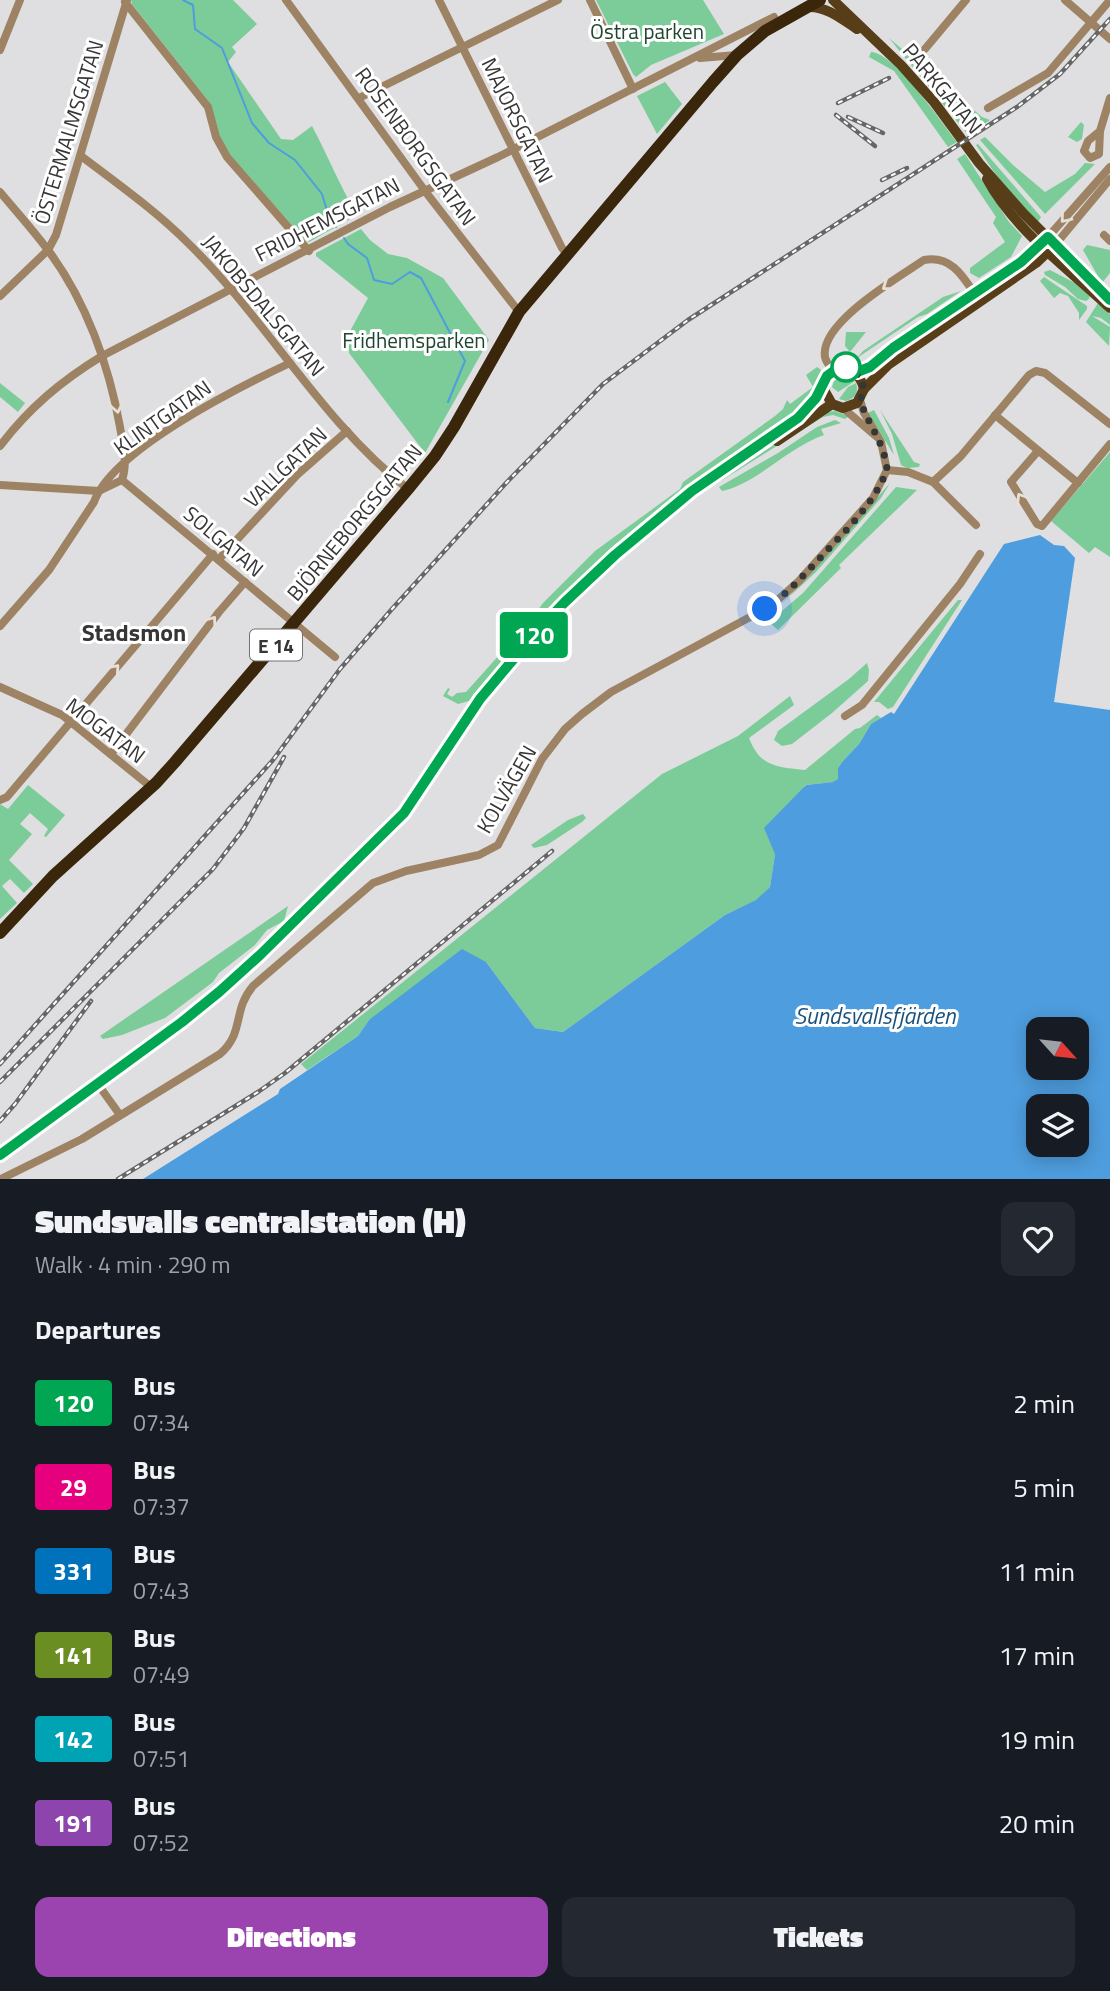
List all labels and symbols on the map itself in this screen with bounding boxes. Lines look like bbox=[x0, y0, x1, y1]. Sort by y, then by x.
park label: Östra parken bbox=[590, 15, 704, 47]
street label: ÖSTERMALMSGATAN bbox=[25, 36, 111, 228]
street label: PARKGATAN bbox=[895, 36, 991, 140]
street label: MAJORSGATAN bbox=[474, 52, 562, 188]
street label: ROSENBORGSGATAN bbox=[347, 60, 485, 232]
street label: FRIDHEMSGATAN bbox=[249, 169, 405, 269]
one-way arrow bbox=[1061, 209, 1073, 222]
street label: JAKOBSDALSGATAN bbox=[195, 227, 333, 383]
one-way arrow bbox=[882, 278, 895, 290]
park label: Fridhemsparken bbox=[342, 324, 486, 356]
unlabelled marker bbox=[831, 352, 861, 382]
street label: KLINTGATAN bbox=[106, 371, 218, 463]
one-way arrow bbox=[108, 402, 123, 414]
street label: VALLGATAN bbox=[236, 419, 334, 515]
street label: BJÖRNEBORGSGATAN bbox=[279, 436, 429, 608]
one-way arrow bbox=[1016, 493, 1029, 506]
street label: SOLGATAN bbox=[177, 498, 271, 584]
your location bbox=[747, 591, 782, 626]
line badge: 120 bbox=[494, 612, 574, 658]
district label: Stadsmon bbox=[82, 614, 186, 650]
one-way arrow bbox=[204, 617, 216, 629]
road number: E 14 bbox=[250, 630, 302, 660]
one-way arrow bbox=[107, 664, 119, 677]
street label: MOGATAN bbox=[59, 689, 153, 771]
street label: KOLVÄGEN bbox=[468, 739, 544, 839]
water label: Sundsvallsfjärden bbox=[795, 998, 956, 1033]
north arrow bbox=[1026, 1017, 1088, 1080]

